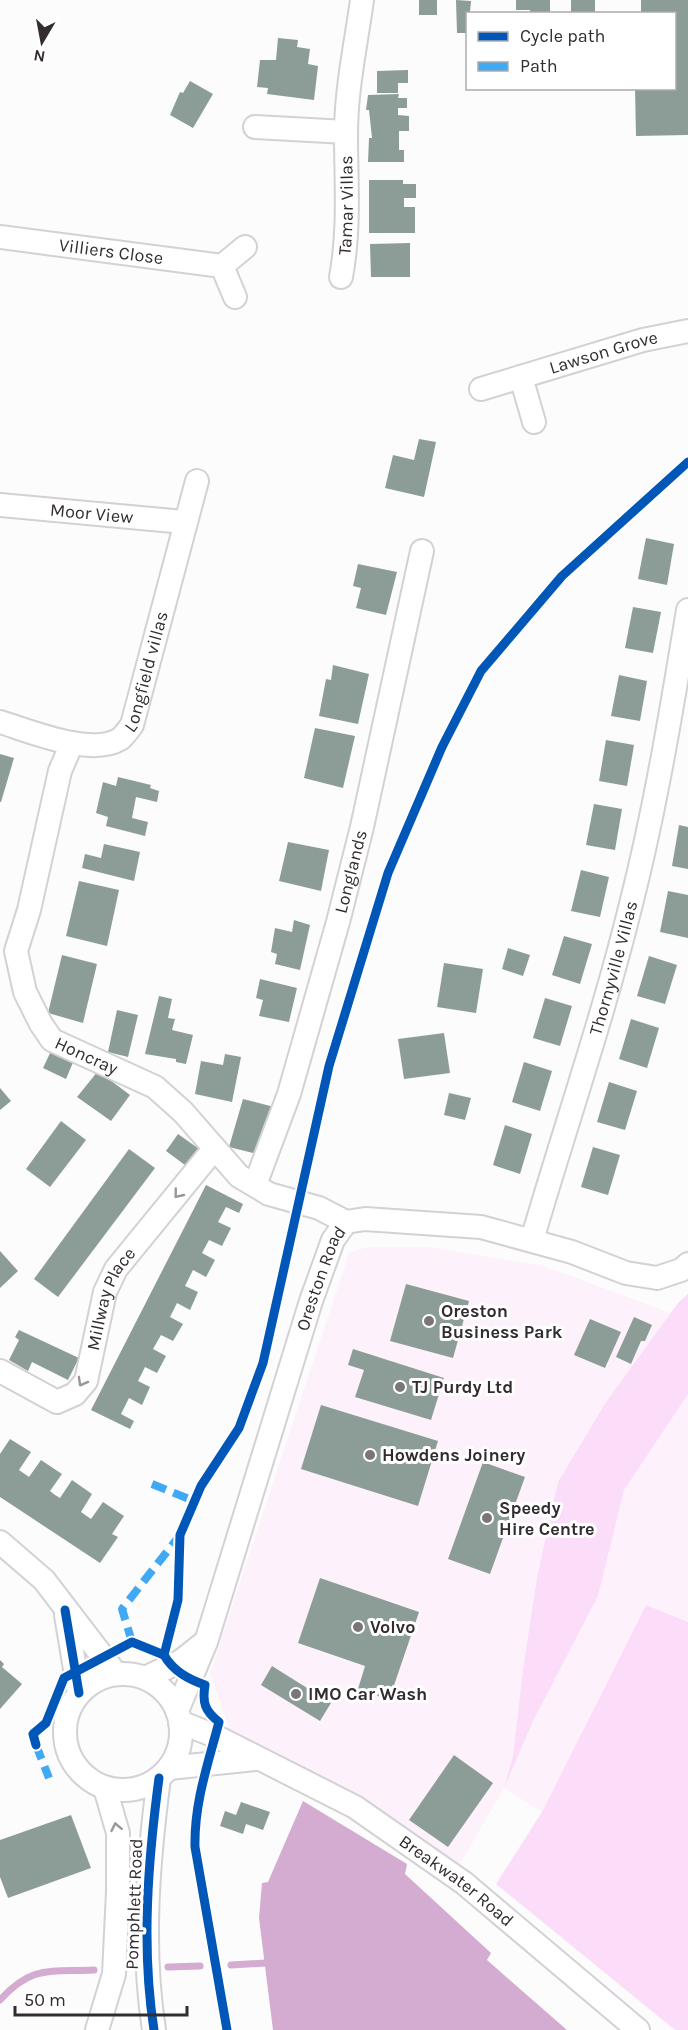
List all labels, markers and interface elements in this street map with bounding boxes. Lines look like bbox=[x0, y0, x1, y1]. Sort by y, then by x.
north arrow bbox=[12, 12, 72, 72]
legend bbox=[466, 12, 676, 90]
text: Cycle path bbox=[520, 25, 605, 47]
text: N bbox=[32, 46, 47, 67]
text: Path bbox=[520, 55, 558, 77]
street label: Tamar Villas bbox=[333, 155, 358, 256]
street label: Villiers Close bbox=[57, 234, 165, 269]
street label: Lawson Grove bbox=[547, 326, 660, 379]
street label: Moor View bbox=[49, 499, 134, 528]
street label: Longfield villas bbox=[119, 609, 173, 737]
street label: Longlands bbox=[330, 828, 372, 916]
street label: Thornyville Villas bbox=[584, 899, 642, 1038]
street label: Honcray bbox=[52, 1032, 122, 1080]
one-way arrow bbox=[174, 1187, 185, 1198]
street label: Oreston Road bbox=[291, 1222, 350, 1334]
street label: Millway Place bbox=[82, 1243, 140, 1353]
place label: Oreston Business Park bbox=[441, 1300, 563, 1343]
marker: Oreston Business Park bbox=[422, 1314, 436, 1328]
one-way arrow bbox=[78, 1376, 89, 1386]
place label: TJ Purdy Ltd bbox=[412, 1376, 513, 1398]
marker: TJ Purdy Ltd bbox=[393, 1380, 407, 1394]
place label: Howdens Joinery bbox=[382, 1444, 525, 1466]
marker: Howdens Joinery bbox=[363, 1448, 377, 1462]
place label: Speedy Hire Centre bbox=[499, 1497, 595, 1540]
marker: Speedy Hire Centre bbox=[480, 1511, 494, 1525]
place label: Volvo bbox=[370, 1616, 415, 1638]
marker: Volvo bbox=[351, 1620, 365, 1634]
place label: IMO Car Wash bbox=[308, 1683, 427, 1705]
marker: IMO Car Wash bbox=[289, 1687, 303, 1701]
one-way arrow bbox=[110, 1823, 123, 1833]
street label: Breakwater Road bbox=[395, 1830, 518, 1931]
street label: Pomphlett Road bbox=[121, 1838, 147, 1970]
scale bar bbox=[15, 1979, 188, 2017]
text: 50 m bbox=[24, 1989, 66, 2011]

